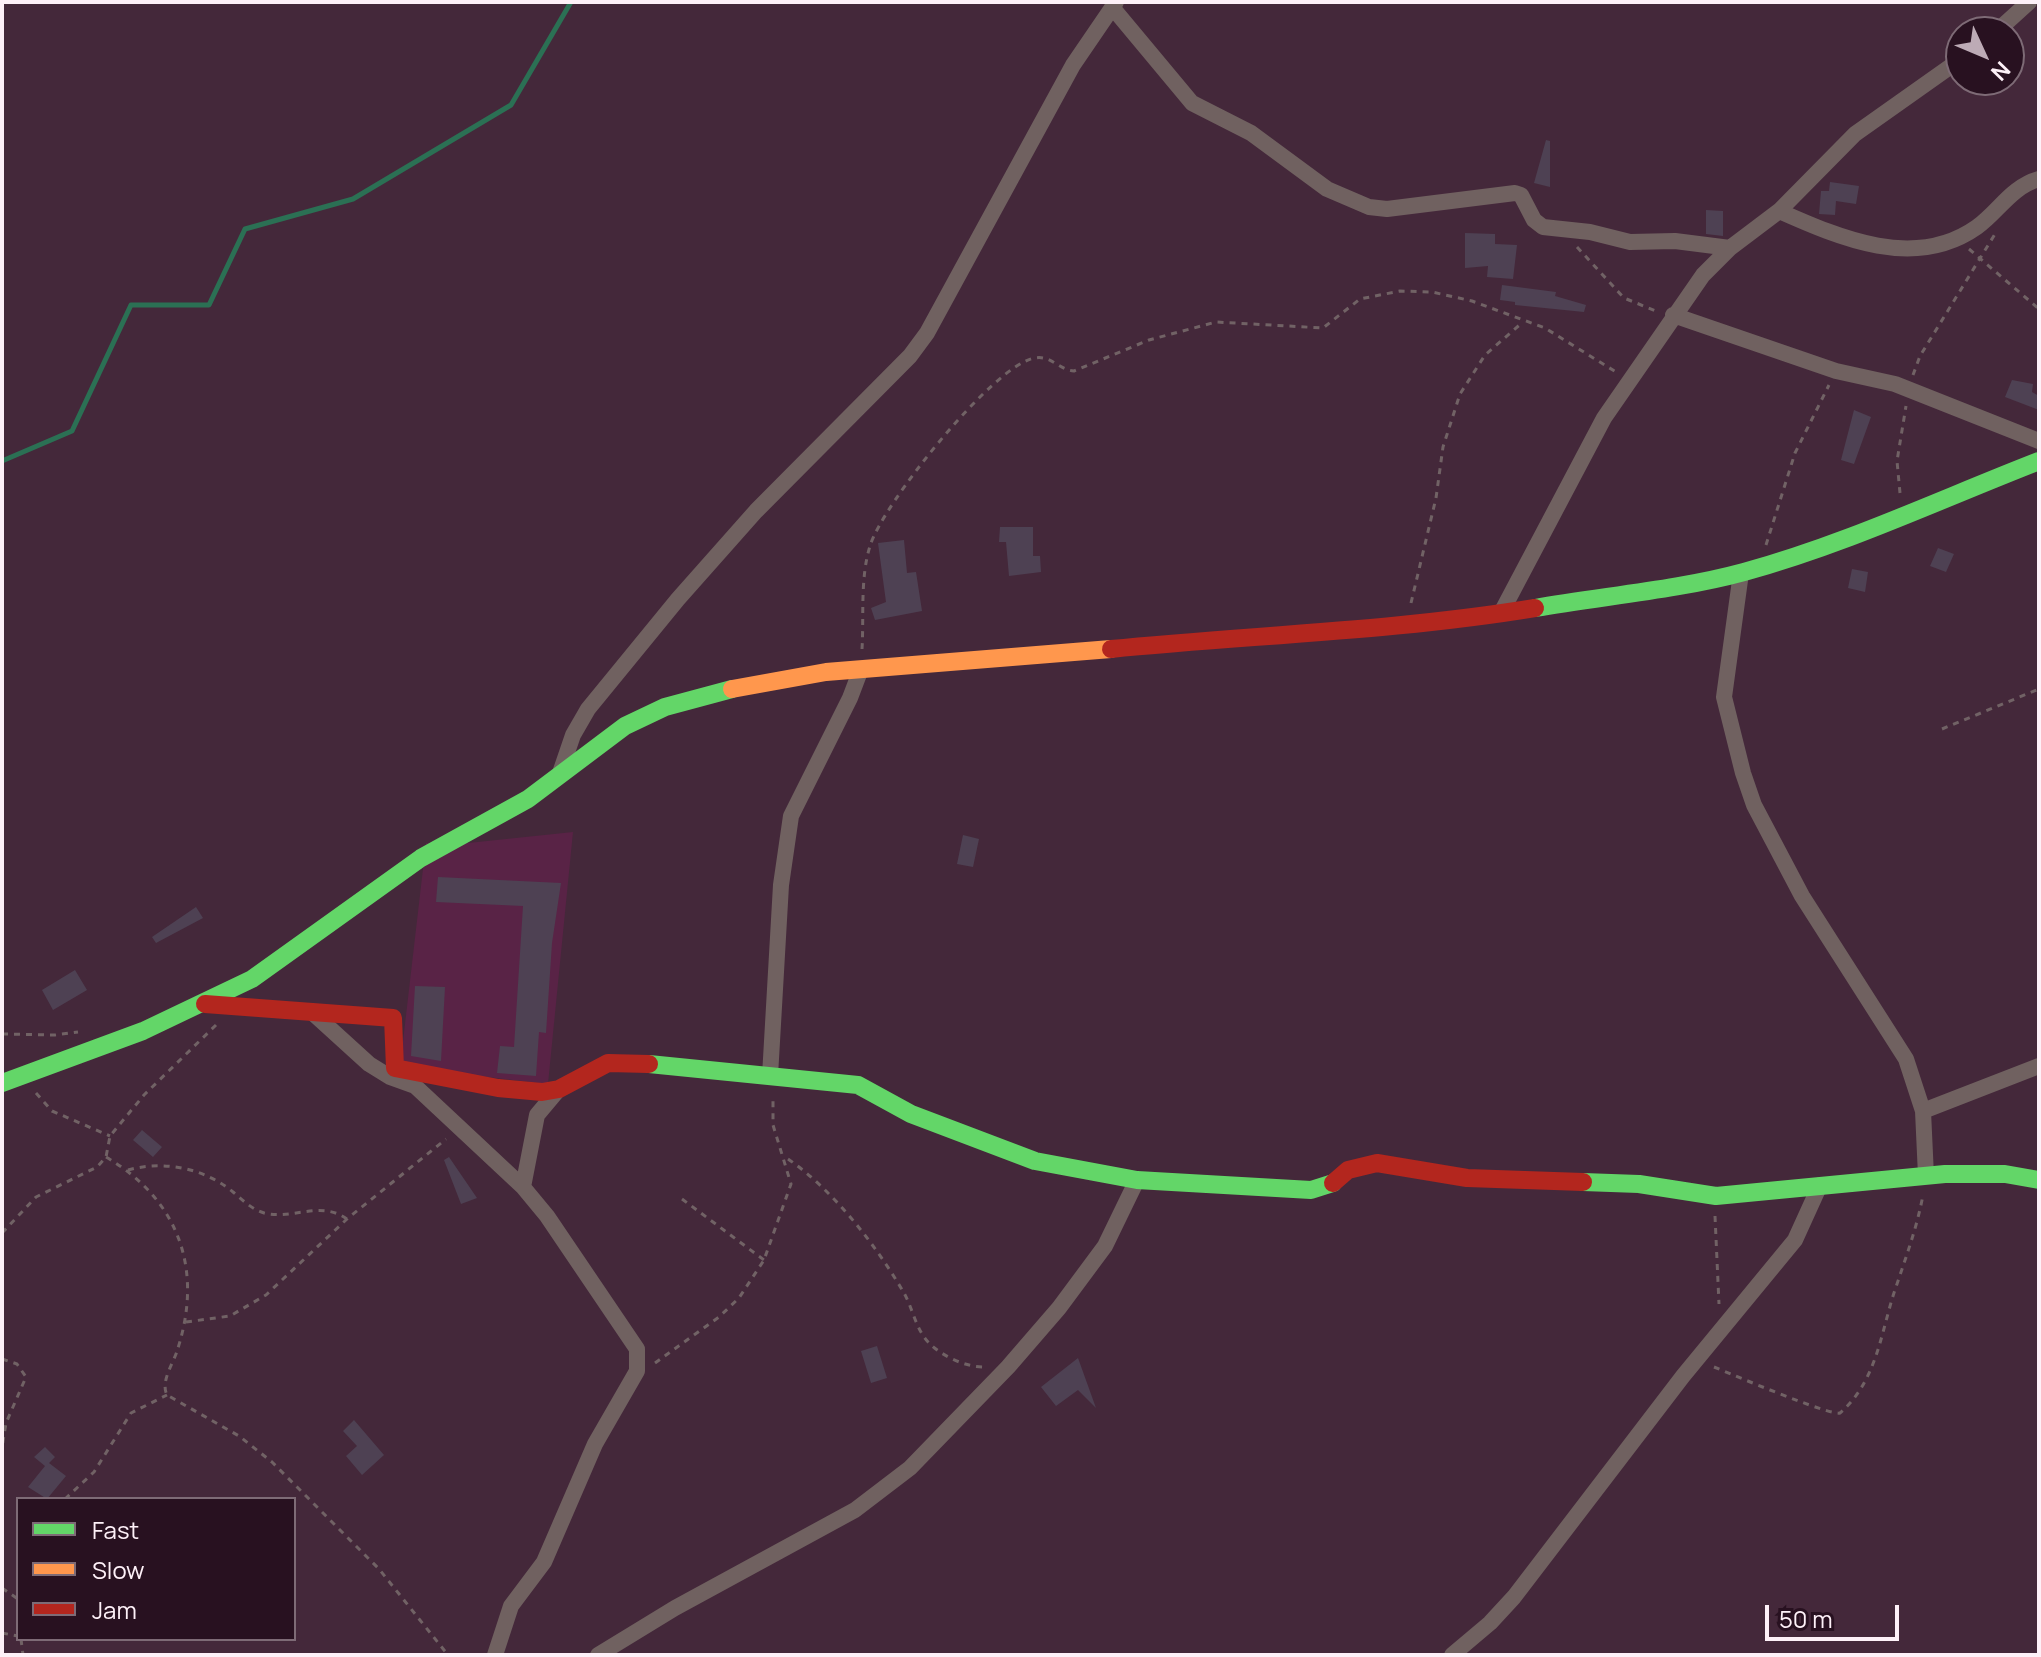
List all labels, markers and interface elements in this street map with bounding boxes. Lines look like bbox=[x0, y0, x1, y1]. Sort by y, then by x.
north arrow bbox=[1945, 16, 2025, 96]
text: N bbox=[1985, 55, 2017, 87]
legend bbox=[16, 1497, 296, 1641]
text: Fast bbox=[92, 1513, 139, 1546]
text: Slow bbox=[92, 1553, 145, 1586]
scale bar bbox=[1769, 1589, 1903, 1639]
text: Jam bbox=[92, 1593, 137, 1626]
text: 50 m bbox=[1779, 1602, 1833, 1635]

